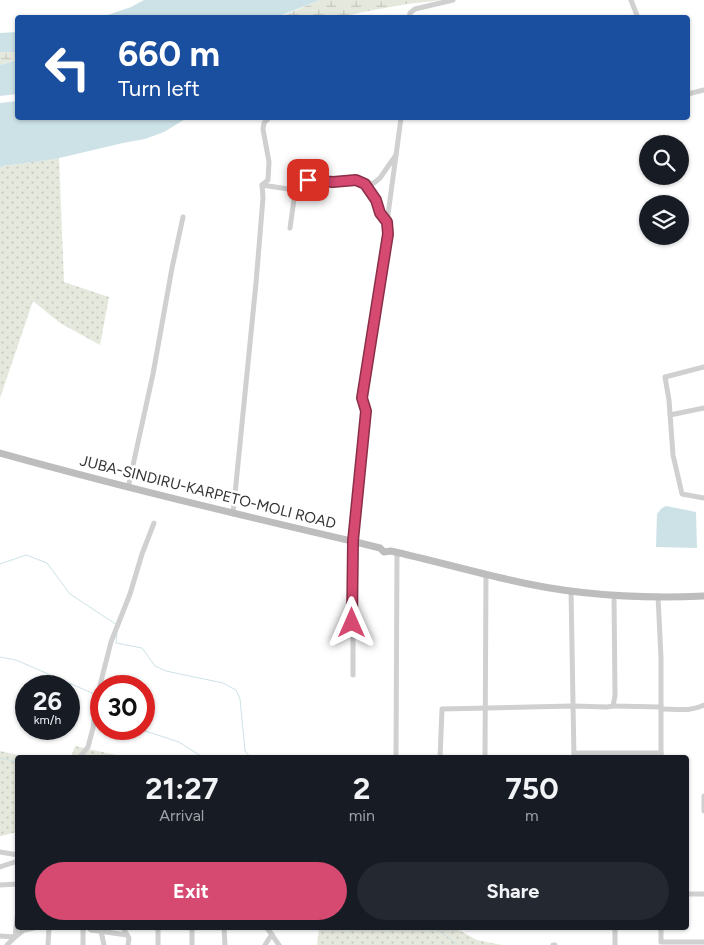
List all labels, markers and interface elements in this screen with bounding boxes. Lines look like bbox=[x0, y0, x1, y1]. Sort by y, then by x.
text: 660 m bbox=[118, 33, 220, 75]
icon: left bbox=[35, 35, 100, 100]
text: Turn left bbox=[118, 75, 200, 102]
map controls bbox=[639, 135, 689, 245]
button: search bbox=[639, 135, 689, 185]
pin bbox=[287, 159, 329, 201]
icon: arrive bbox=[294, 166, 322, 194]
button: layers bbox=[639, 195, 689, 245]
street label: JUBA-SINDIRU-KARPETO-MOLI ROAD bbox=[78, 451, 338, 533]
position arrow bbox=[325, 596, 377, 648]
speed limit sign: 30 bbox=[90, 675, 155, 740]
text: 26 bbox=[33, 686, 62, 716]
text: km/h bbox=[34, 713, 61, 727]
text: 21:27 bbox=[145, 770, 218, 807]
text: 2 bbox=[353, 770, 370, 807]
text: 750 bbox=[505, 770, 559, 807]
text: Arrival bbox=[159, 806, 204, 825]
text: min bbox=[349, 806, 375, 825]
text: m bbox=[525, 806, 539, 825]
button: Exit bbox=[35, 862, 347, 920]
button: Share bbox=[357, 862, 669, 920]

